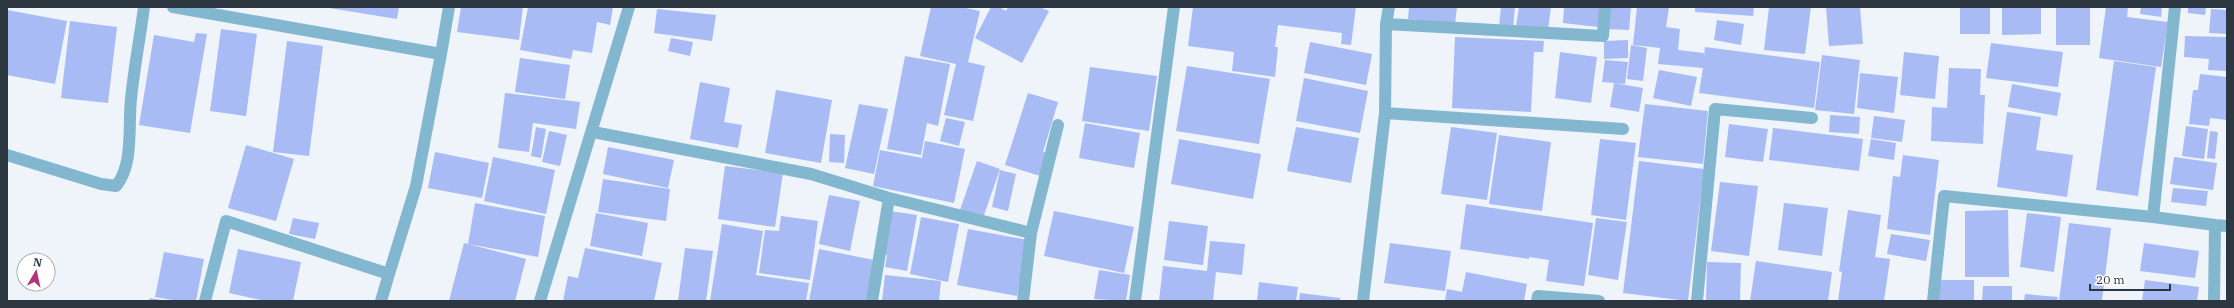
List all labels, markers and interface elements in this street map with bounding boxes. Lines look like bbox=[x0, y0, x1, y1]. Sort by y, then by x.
north arrow bbox=[16, 252, 56, 292]
text: N bbox=[32, 255, 43, 270]
scale bar bbox=[2090, 266, 2170, 292]
text: 20 m bbox=[2096, 272, 2125, 287]

